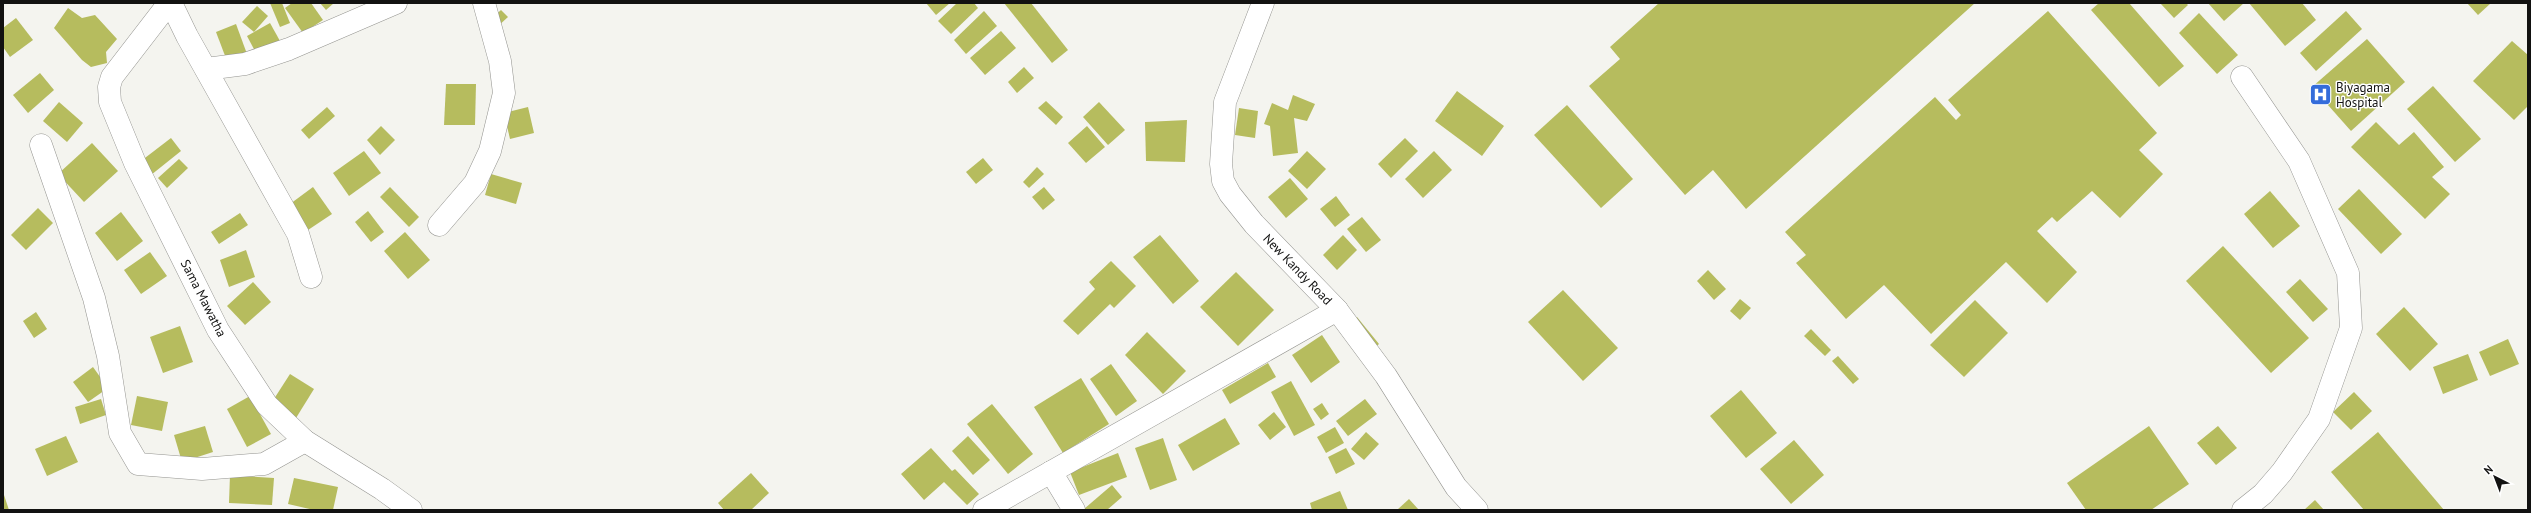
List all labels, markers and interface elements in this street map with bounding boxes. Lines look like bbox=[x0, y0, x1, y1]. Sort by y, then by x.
place label: Biyagama Hospital bbox=[2336, 79, 2390, 111]
hospital icon: Biyagama Hospital bbox=[2307, 81, 2333, 107]
street label: New Kandy Road bbox=[1259, 230, 1336, 309]
street label: Sama Mawatha bbox=[177, 257, 230, 340]
north arrow bbox=[2475, 457, 2515, 497]
text: N bbox=[2481, 462, 2496, 477]

